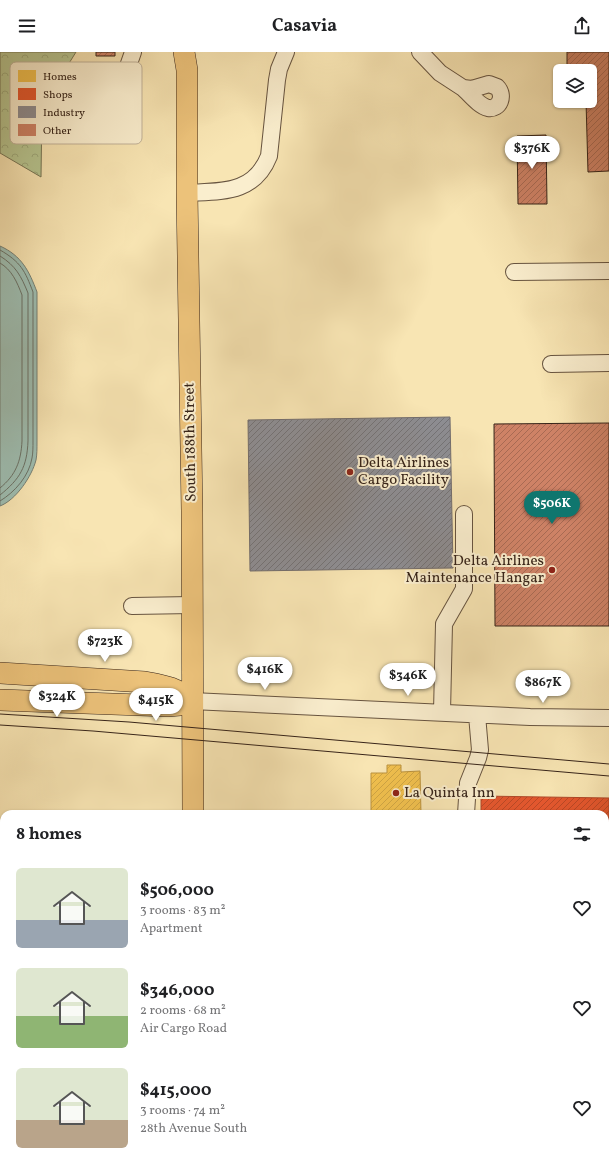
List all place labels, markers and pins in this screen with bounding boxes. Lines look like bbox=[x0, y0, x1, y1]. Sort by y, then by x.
pin: $376K bbox=[504, 136, 560, 170]
place label: Delta Airlines Cargo Facility bbox=[358, 453, 449, 491]
marker: Delta Airlines Cargo Facility bbox=[345, 467, 355, 477]
pin: $506K bbox=[524, 491, 580, 525]
place label: Delta Airlines Maintenance Hangar bbox=[406, 551, 544, 589]
marker: Delta Airlines Maintenance Hangar bbox=[547, 565, 557, 575]
pin: $723K bbox=[77, 629, 133, 663]
pin: $416K bbox=[237, 657, 293, 691]
pin: $346K bbox=[380, 663, 436, 697]
pin: $867K bbox=[515, 670, 571, 704]
pin: $324K bbox=[29, 684, 85, 718]
pin: $415K bbox=[128, 688, 184, 722]
place label: La Quinta Inn bbox=[404, 783, 495, 804]
marker: La Quinta Inn bbox=[391, 788, 401, 798]

